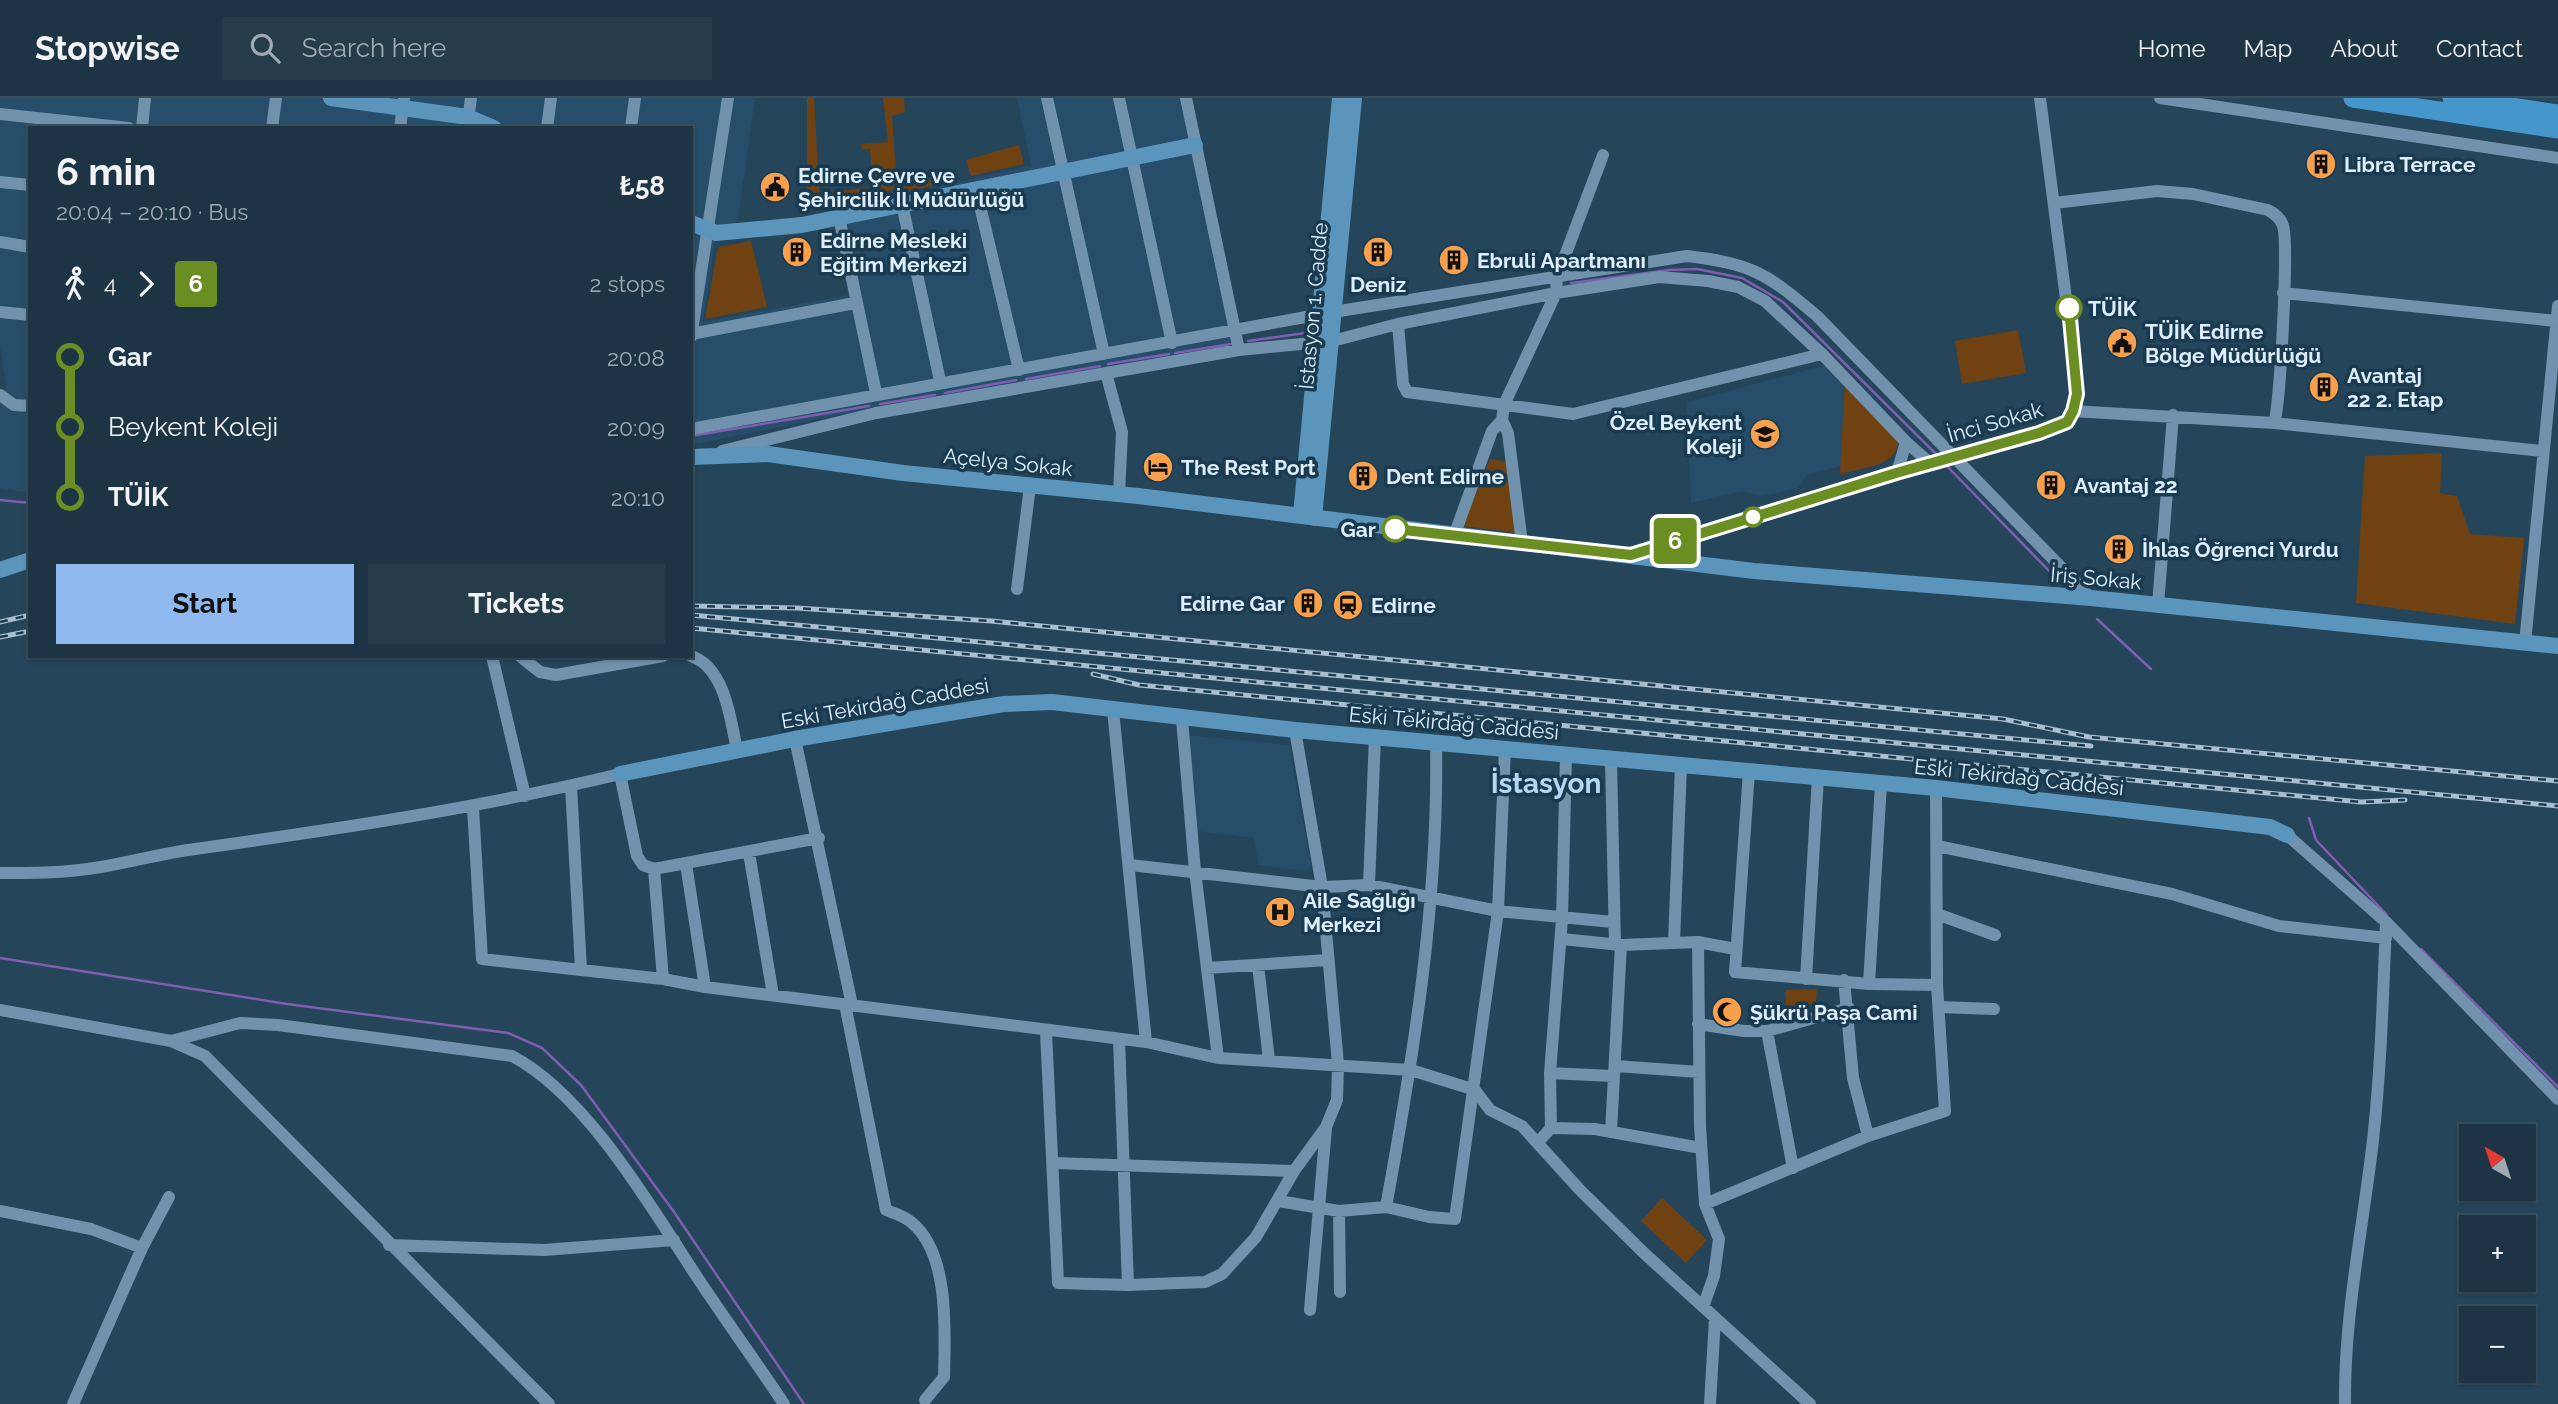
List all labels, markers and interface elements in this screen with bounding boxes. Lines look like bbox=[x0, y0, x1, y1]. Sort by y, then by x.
search box bbox=[222, 17, 712, 80]
text: Stopwise bbox=[35, 29, 180, 68]
icon: search bbox=[246, 29, 284, 67]
text: Search here bbox=[302, 33, 446, 63]
text: Home bbox=[2138, 34, 2206, 63]
text: Map bbox=[2244, 34, 2292, 63]
text: About bbox=[2330, 34, 2398, 63]
text: Contact bbox=[2436, 34, 2523, 63]
building icon: Libra Terrace bbox=[2304, 147, 2338, 181]
text: 6 min bbox=[56, 149, 156, 194]
place label: Libra Terrace bbox=[2344, 152, 2476, 177]
place label: Edirne Çevre ve Şehircilik İl Müdürlüğü bbox=[798, 163, 1024, 212]
public building icon: Edirne Çevre ve Şehircilik İl Müdürlüğü bbox=[758, 170, 792, 204]
text: ₺58 bbox=[619, 171, 665, 201]
text: 20:04 – 20:10 · Bus bbox=[56, 198, 248, 225]
street label: İstasyon 1. Cadde bbox=[1293, 222, 1333, 390]
place label: Edirne Mesleki Eğitim Merkezi bbox=[820, 228, 967, 277]
building icon: Edirne Mesleki Eğitim Merkezi bbox=[780, 235, 814, 269]
building icon: Deniz bbox=[1361, 235, 1395, 269]
building icon: Ebruli Apartmanı bbox=[1437, 243, 1471, 277]
place label: Ebruli Apartmanı bbox=[1477, 248, 1646, 273]
icon: walk bbox=[56, 265, 94, 303]
icon: forward bbox=[127, 265, 165, 303]
text: 6 bbox=[189, 269, 203, 298]
text: 4 bbox=[104, 270, 117, 297]
text: 2 stops bbox=[590, 270, 665, 297]
place label: Deniz bbox=[1350, 272, 1406, 297]
marker: TÜİK bbox=[2056, 295, 2082, 321]
place label: TÜİK bbox=[2088, 296, 2138, 321]
place label: TÜİK Edirne Bölge Müdürlüğü bbox=[2145, 319, 2321, 368]
public building icon: TÜİK Edirne Bölge Müdürlüğü bbox=[2105, 326, 2139, 360]
text: Gar bbox=[108, 342, 152, 372]
text: 20:08 bbox=[607, 344, 665, 371]
place label: Avantaj 22 2. Etap bbox=[2347, 363, 2443, 412]
building icon: Avantaj 22 2. Etap bbox=[2307, 370, 2341, 404]
street label: İnci Sokak bbox=[1945, 397, 2045, 447]
place label: Özel Beykent Koleji bbox=[1610, 410, 1742, 459]
text: Beykent Koleji bbox=[108, 412, 278, 442]
text: 20:09 bbox=[607, 414, 665, 441]
school or university icon: Özel Beykent Koleji bbox=[1748, 417, 1782, 451]
street label: Açelya Sokak bbox=[942, 443, 1074, 481]
hotel icon: The Rest Port bbox=[1141, 450, 1175, 484]
place label: The Rest Port bbox=[1181, 455, 1316, 480]
building icon: Dent Edirne bbox=[1346, 459, 1380, 493]
place label: Dent Edirne bbox=[1386, 464, 1504, 489]
building icon: Avantaj 22 bbox=[2034, 468, 2068, 502]
place label: Avantaj 22 bbox=[2074, 473, 2178, 498]
text: TÜİK bbox=[108, 482, 168, 512]
text: 20:10 bbox=[611, 484, 665, 511]
unlabelled marker bbox=[1743, 507, 1763, 527]
marker: Gar bbox=[1382, 516, 1408, 542]
place label: Gar bbox=[1341, 517, 1376, 542]
line badge: 6 bbox=[1652, 518, 1698, 564]
text: 6 bbox=[1668, 526, 1682, 555]
building icon: İhlas Öğrenci Yurdu bbox=[2102, 532, 2136, 566]
place label: İhlas Öğrenci Yurdu bbox=[2142, 537, 2339, 562]
street label: İriş Sokak bbox=[2049, 562, 2143, 594]
button: Start bbox=[56, 564, 354, 644]
button: Tickets bbox=[368, 564, 665, 644]
building icon: Edirne Gar bbox=[1291, 586, 1325, 620]
station icon: Edirne bbox=[1331, 588, 1365, 622]
place label: Edirne Gar bbox=[1180, 591, 1285, 616]
place label: Edirne bbox=[1371, 593, 1436, 618]
street label: Eski Tekirdağ Caddesi bbox=[779, 672, 991, 734]
street label: Eski Tekirdağ Caddesi bbox=[1348, 701, 1560, 745]
street label: Eski Tekirdağ Caddesi bbox=[1913, 754, 2125, 800]
district label: İstasyon bbox=[1491, 767, 1601, 800]
place label: Aile Sağlığı Merkezi bbox=[1303, 888, 1416, 937]
hospital icon: Aile Sağlığı Merkezi bbox=[1263, 895, 1297, 929]
mosque icon: Şükrü Paşa Cami bbox=[1710, 995, 1744, 1029]
place label: Şükrü Paşa Cami bbox=[1750, 1000, 1917, 1025]
north arrow bbox=[2459, 1124, 2536, 1200]
map controls bbox=[2459, 1124, 2536, 1383]
button: + bbox=[2459, 1215, 2536, 1292]
button: − bbox=[2459, 1306, 2536, 1383]

